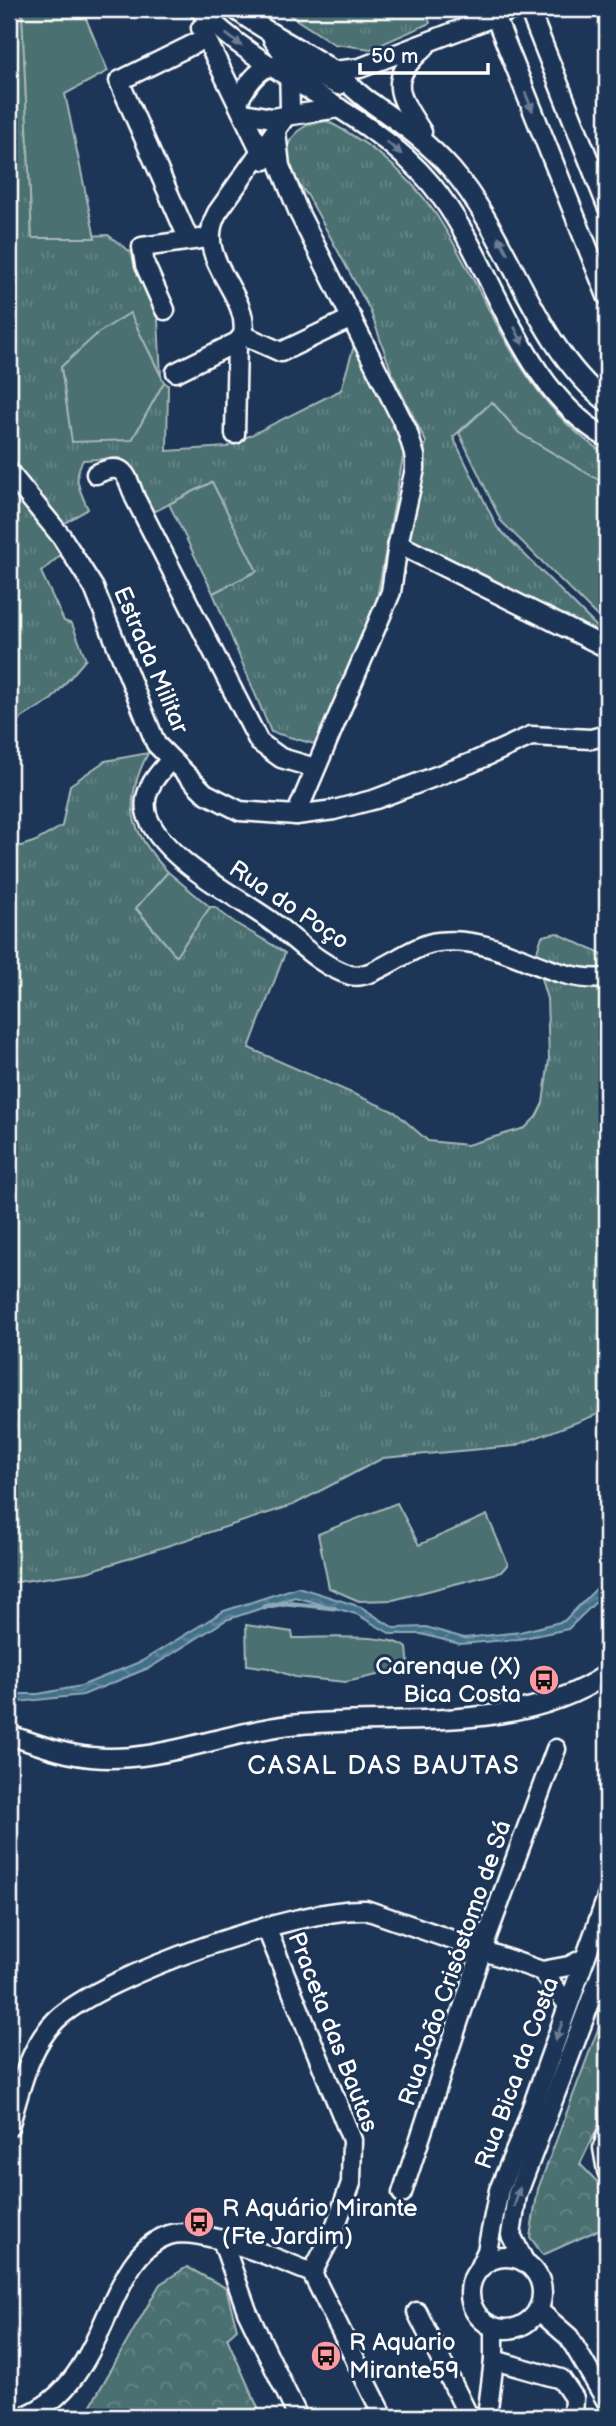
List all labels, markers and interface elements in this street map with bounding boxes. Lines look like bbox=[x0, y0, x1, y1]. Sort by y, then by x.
one-way arrow bbox=[224, 32, 242, 47]
scale bar bbox=[360, 32, 488, 76]
text: 50 m bbox=[371, 44, 418, 69]
one-way arrow bbox=[524, 92, 535, 113]
one-way arrow bbox=[385, 140, 403, 156]
one-way arrow bbox=[497, 235, 509, 254]
one-way arrow bbox=[513, 326, 524, 346]
street label: Estrada Militar bbox=[107, 582, 195, 738]
street label: Rua do Poço bbox=[223, 854, 355, 956]
place label: Carenque (X) Bica Costa bbox=[375, 1652, 521, 1709]
bus stop icon: Carenque (X) Bica Costa bbox=[527, 1663, 561, 1697]
district label: CASAL DAS BAUTAS bbox=[247, 1751, 521, 1782]
street label: Rua João Crisóstomo de Sá bbox=[392, 1817, 518, 2109]
street label: Praceta das Bautas bbox=[282, 1928, 385, 2136]
street label: Rua Bica da Costa bbox=[469, 1973, 565, 2173]
one-way arrow bbox=[553, 2020, 564, 2041]
one-way arrow bbox=[512, 2186, 522, 2207]
place label: R Aquário Mirante (Fte Jardim) bbox=[222, 2194, 418, 2251]
bus stop icon: R Aquário Mirante (Fte Jardim) bbox=[182, 2205, 216, 2239]
place label: R Aquario Mirante59 bbox=[349, 2328, 459, 2385]
bus stop icon: R Aquario Mirante59 bbox=[309, 2339, 343, 2373]

